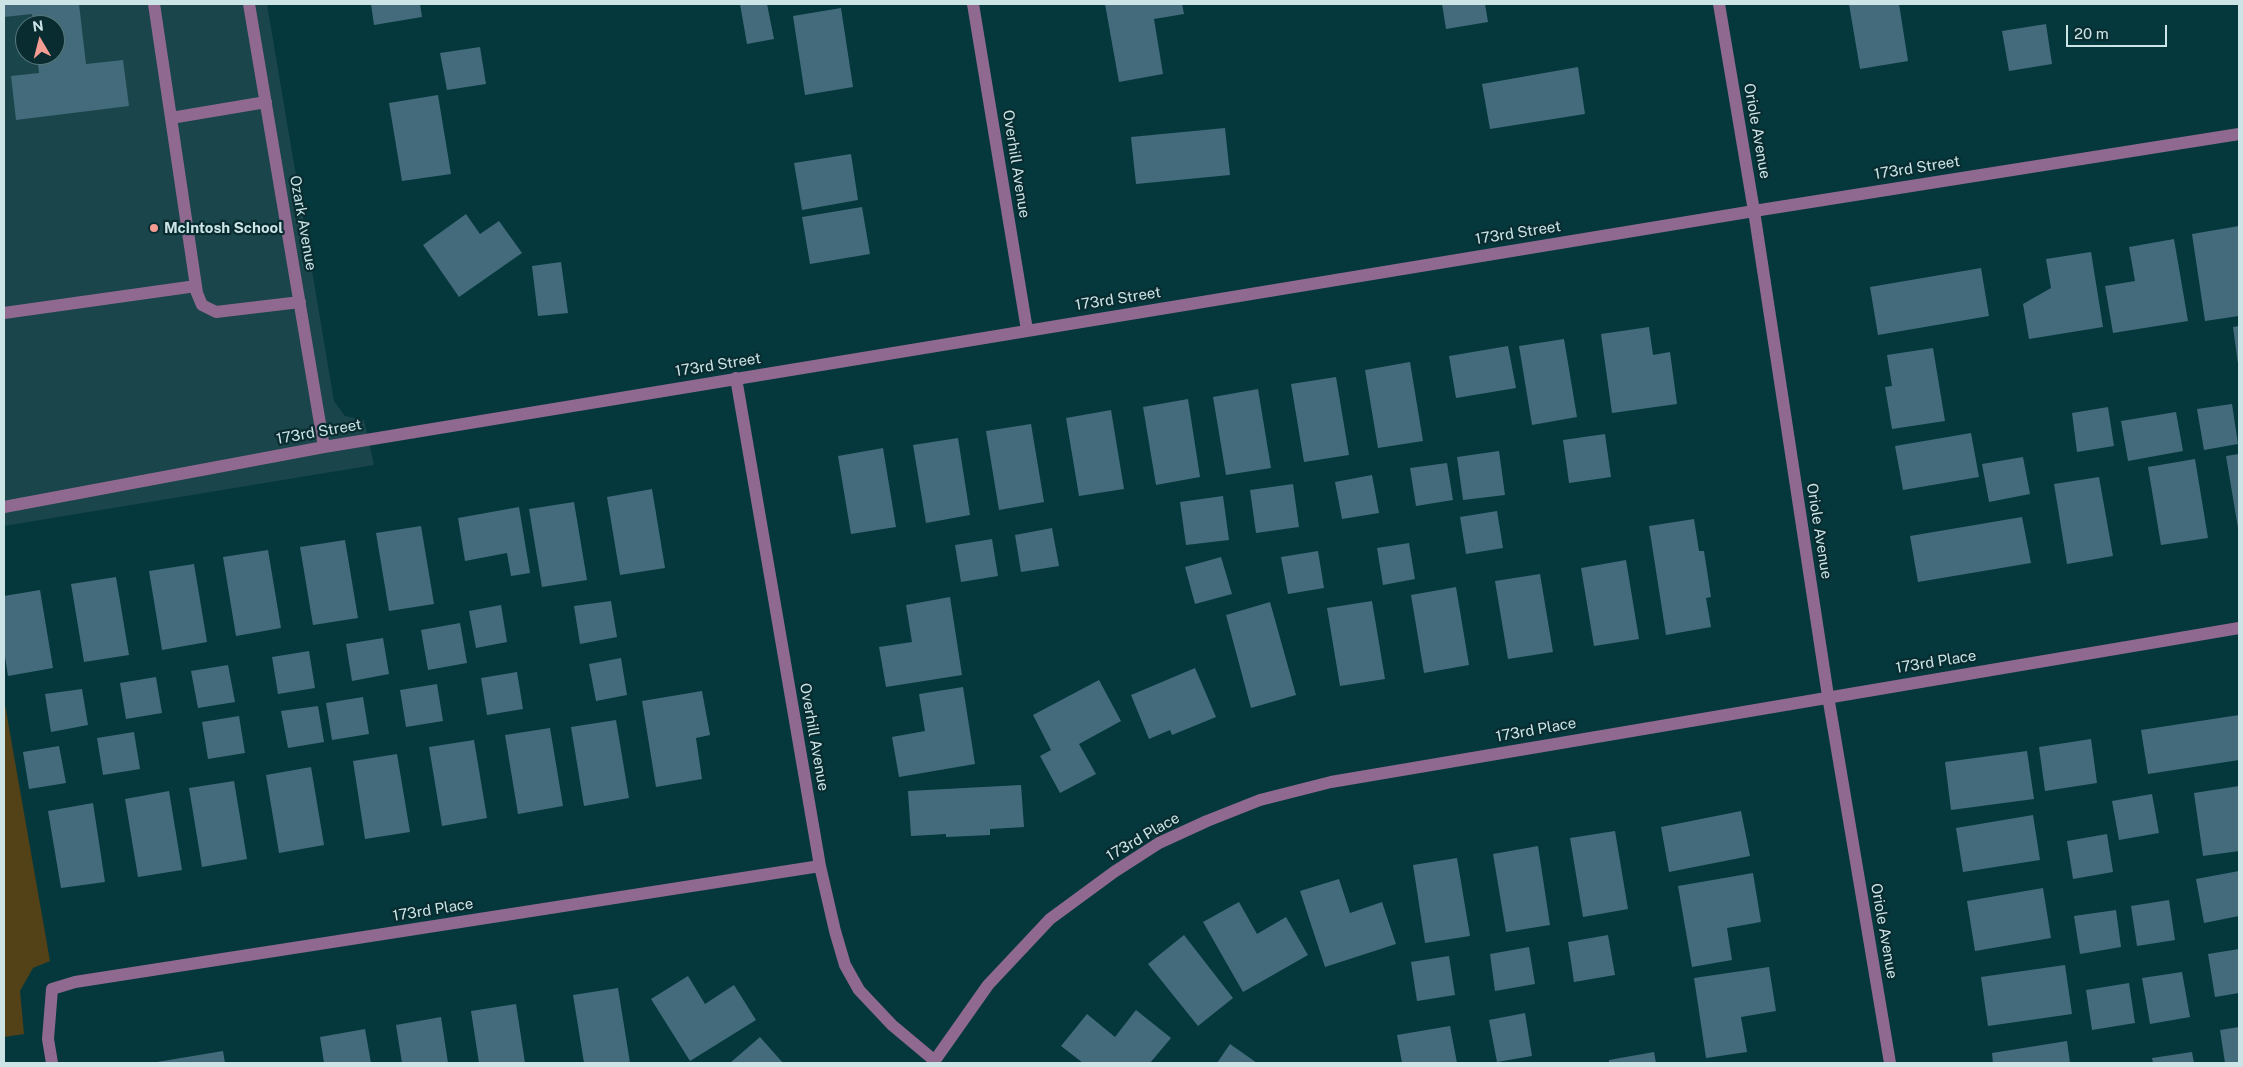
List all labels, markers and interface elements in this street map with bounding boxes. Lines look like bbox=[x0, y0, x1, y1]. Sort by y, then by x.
north arrow bbox=[15, 15, 65, 65]
scale bar bbox=[2068, 15, 2169, 47]
text: N bbox=[32, 17, 45, 35]
text: 20 m bbox=[2074, 25, 2109, 42]
street label: Oriole Avenue bbox=[1740, 82, 1774, 180]
street label: Overhill Avenue bbox=[999, 109, 1033, 219]
street label: 173rd Street bbox=[1873, 152, 1961, 184]
street label: Ozark Avenue bbox=[286, 174, 320, 272]
street label: 173rd Street bbox=[1474, 217, 1562, 249]
place label: McIntosh School bbox=[164, 219, 283, 237]
marker: McIntosh School bbox=[148, 222, 160, 234]
street label: 173rd Street bbox=[1074, 283, 1162, 315]
street label: 173rd Street bbox=[674, 349, 762, 381]
street label: 173rd Street bbox=[275, 416, 363, 448]
street label: Oriole Avenue bbox=[1803, 482, 1835, 580]
street label: 173rd Place bbox=[1894, 647, 1978, 677]
street label: Overhill Avenue bbox=[796, 682, 832, 792]
street label: 173rd Place bbox=[1494, 714, 1578, 746]
street label: 173rd Place bbox=[1103, 809, 1183, 865]
street label: Oriole Avenue bbox=[1867, 882, 1901, 980]
street label: 173rd Place bbox=[391, 895, 475, 925]

